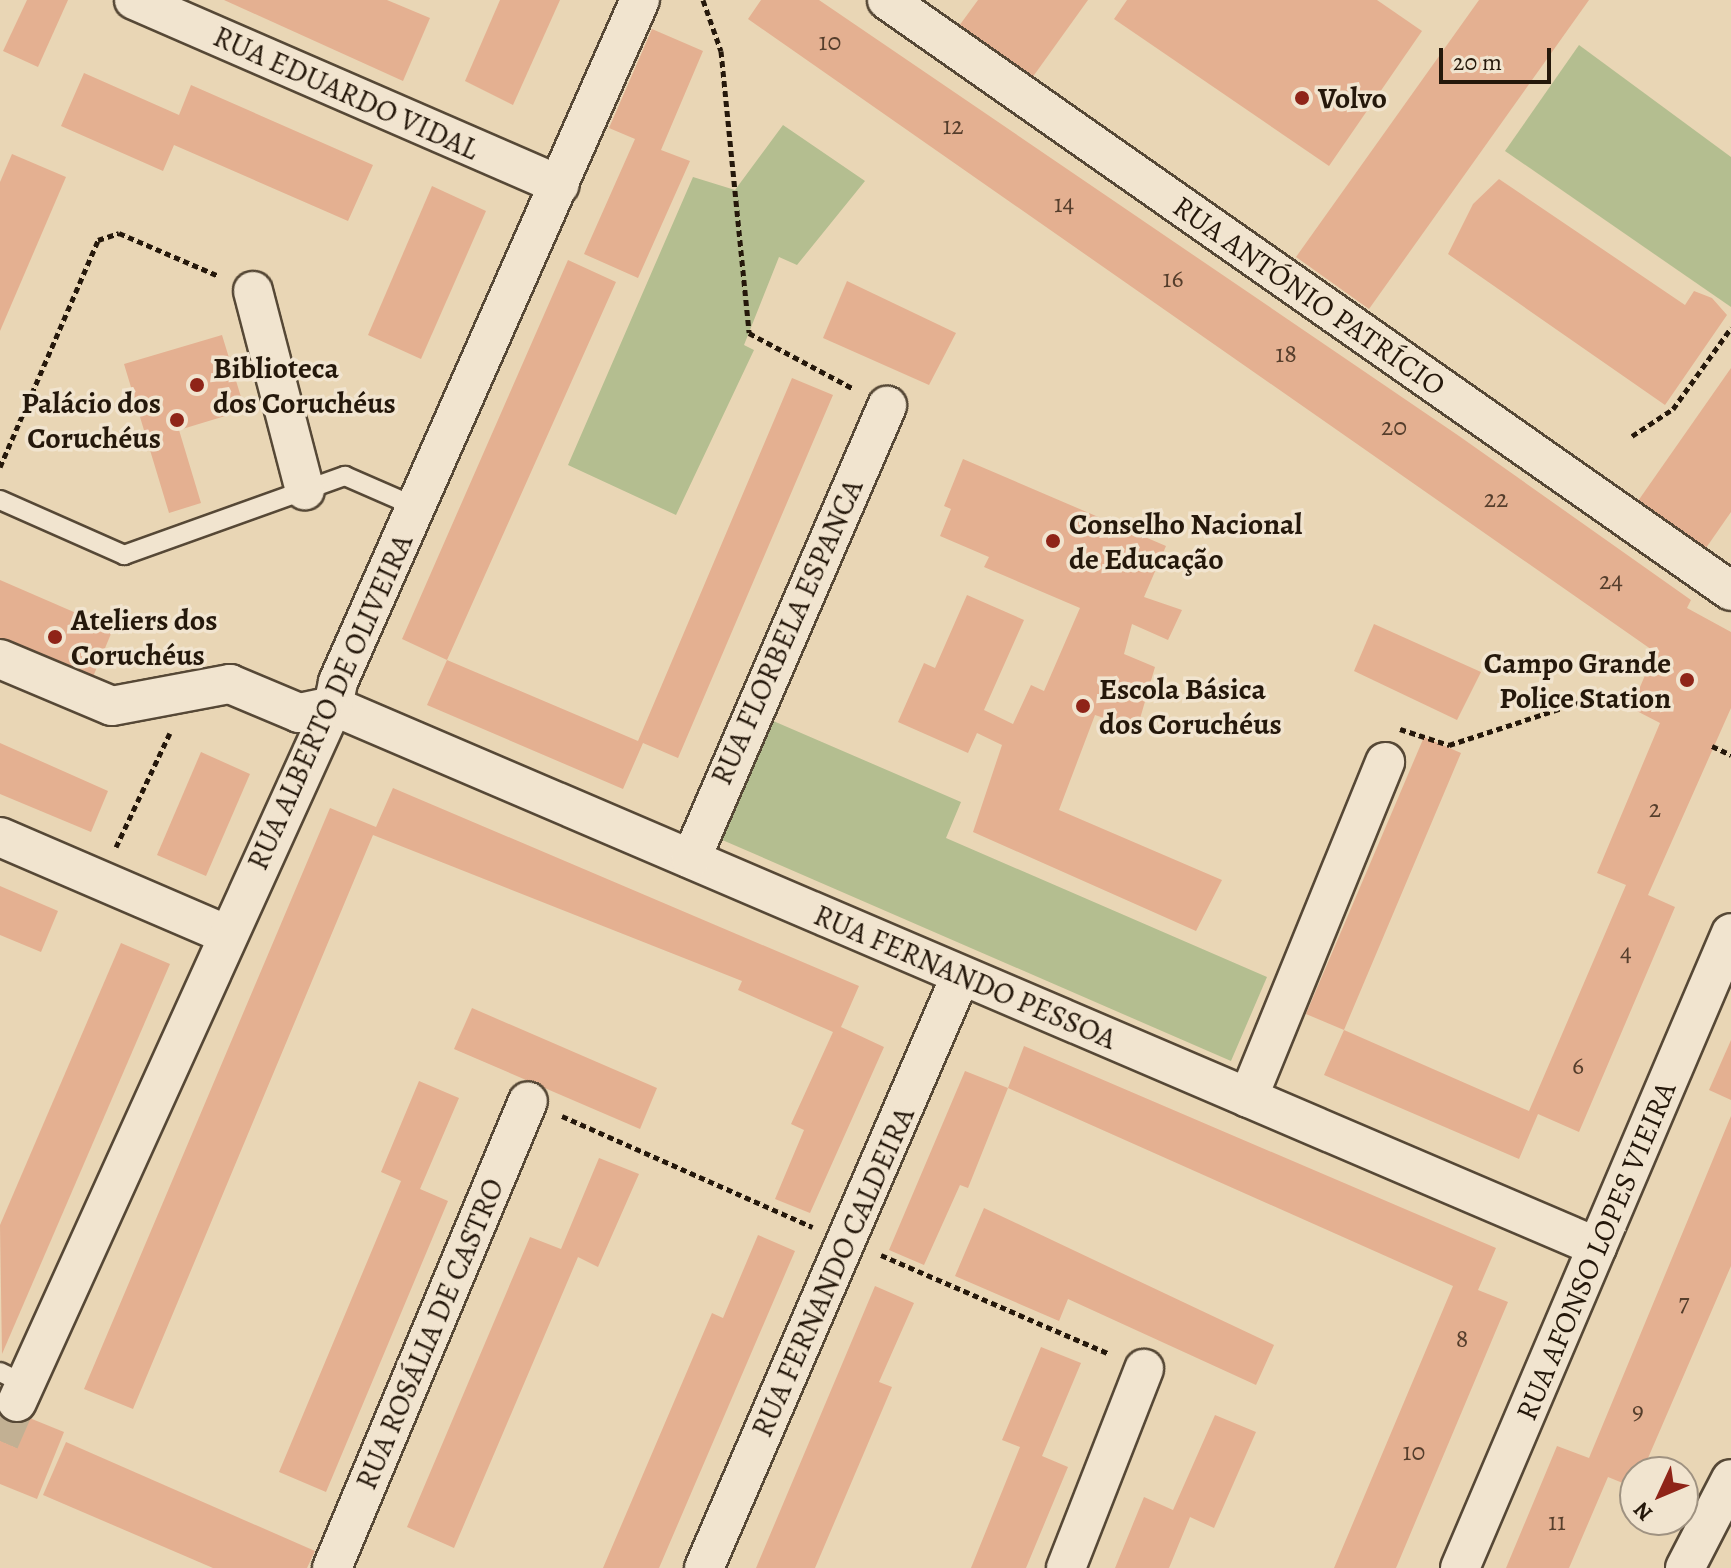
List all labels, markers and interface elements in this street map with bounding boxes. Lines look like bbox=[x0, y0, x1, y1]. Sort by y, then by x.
street label: RUA EDUARDO VIDAL bbox=[208, 18, 484, 168]
house number: 10 bbox=[819, 26, 841, 58]
scale bar bbox=[1443, 32, 1555, 82]
text: 20 m bbox=[1453, 46, 1502, 78]
place label: Volvo bbox=[1318, 80, 1387, 116]
marker: Volvo bbox=[1293, 89, 1311, 107]
house number: 12 bbox=[942, 110, 964, 142]
house number: 14 bbox=[1054, 188, 1074, 220]
street label: RUA ANTÓNIO PATRÍCIO bbox=[1166, 188, 1452, 404]
house number: 16 bbox=[1163, 263, 1183, 295]
house number: 18 bbox=[1275, 338, 1297, 370]
place label: Biblioteca dos Coruchéus bbox=[213, 350, 396, 420]
marker: Biblioteca dos Coruchéus bbox=[188, 376, 206, 394]
place label: Palácio dos Coruchéus bbox=[21, 385, 161, 456]
marker: Palácio dos Coruchéus bbox=[168, 411, 186, 429]
house number: 20 bbox=[1381, 411, 1407, 443]
street label: RUA FLORBELA ESPANCA bbox=[703, 474, 871, 790]
house number: 22 bbox=[1484, 483, 1508, 515]
place label: Conselho Nacional de Educação bbox=[1069, 506, 1302, 576]
street label: RUA ALBERTO DE OLIVEIRA bbox=[240, 529, 420, 875]
marker: Conselho Nacional de Educação bbox=[1044, 532, 1062, 550]
house number: 24 bbox=[1599, 565, 1623, 597]
place label: Ateliers dos Coruchéus bbox=[71, 602, 218, 672]
marker: Ateliers dos Coruchéus bbox=[46, 628, 64, 646]
place label: Campo Grande Police Station bbox=[1484, 645, 1671, 716]
place label: Escola Básica dos Coruchéus bbox=[1099, 671, 1282, 742]
marker: Campo Grande Police Station bbox=[1678, 671, 1696, 689]
marker: Escola Básica dos Coruchéus bbox=[1074, 697, 1092, 715]
house number: 2 bbox=[1649, 793, 1661, 825]
street label: RUA FERNANDO PESSOA bbox=[808, 897, 1122, 1057]
house number: 4 bbox=[1620, 937, 1632, 969]
house number: 6 bbox=[1572, 1050, 1584, 1082]
street label: RUA AFONSO LOPES VIEIRA bbox=[1508, 1076, 1684, 1426]
street label: RUA FERNANDO CALDEIRA bbox=[744, 1101, 922, 1443]
street label: RUA ROSÁLIA DE CASTRO bbox=[348, 1173, 512, 1495]
house number: 7 bbox=[1679, 1287, 1689, 1319]
house number: 8 bbox=[1456, 1323, 1468, 1355]
house number: 9 bbox=[1632, 1395, 1644, 1427]
house number: 10 bbox=[1403, 1436, 1425, 1468]
north arrow bbox=[1619, 1456, 1699, 1536]
text: N bbox=[1627, 1495, 1660, 1527]
house number: 11 bbox=[1548, 1506, 1566, 1538]

